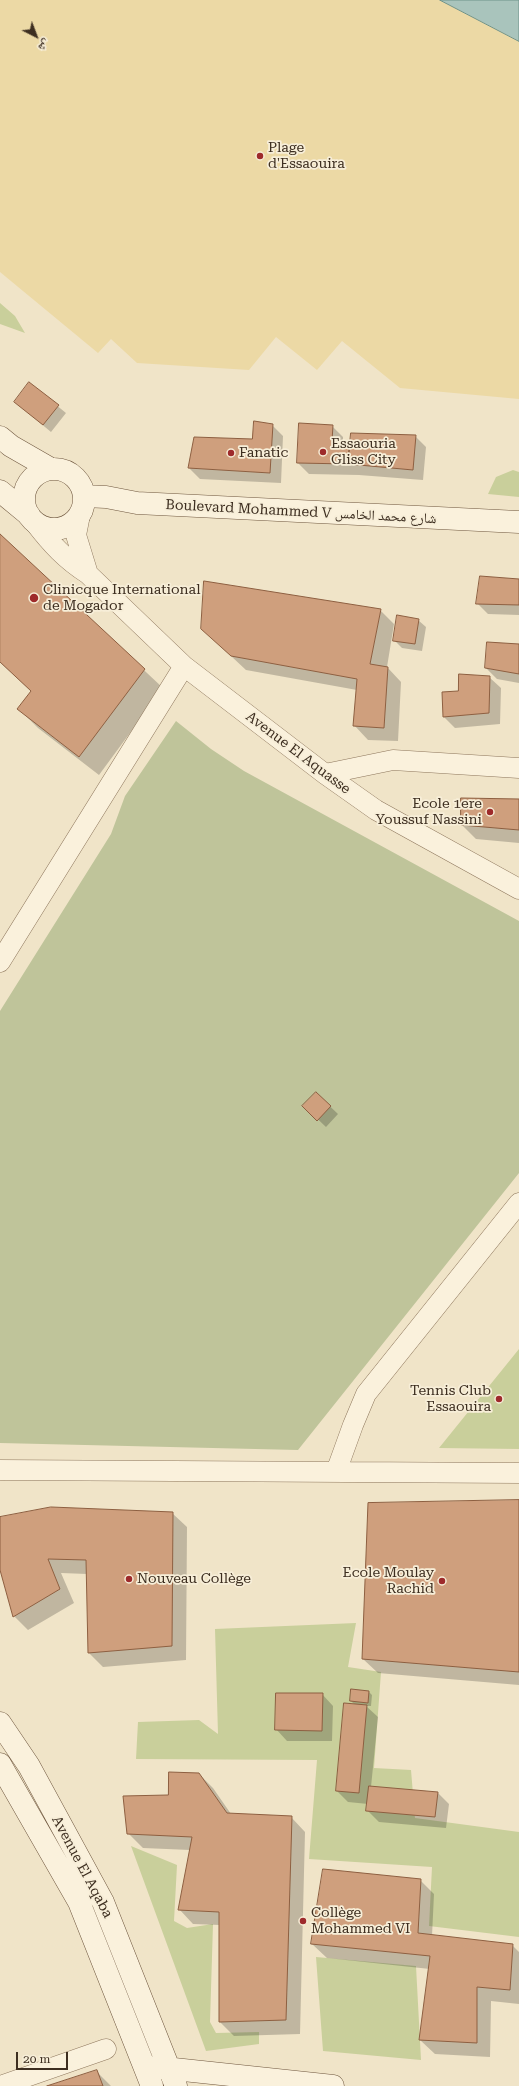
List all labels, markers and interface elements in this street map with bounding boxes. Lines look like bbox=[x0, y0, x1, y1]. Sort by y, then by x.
north arrow bbox=[16, 16, 56, 56]
text: ش bbox=[36, 37, 53, 54]
place label: Plage d'Essaouira bbox=[268, 140, 345, 172]
marker: Plage d'Essaouira bbox=[255, 151, 265, 161]
place label: Essaouria Gliss City bbox=[331, 436, 396, 468]
place label: Fanatic bbox=[239, 445, 288, 461]
marker: Essaouria Gliss City bbox=[318, 447, 328, 457]
marker: Fanatic bbox=[226, 448, 236, 458]
street label: Boulevard Mohammed V شارع محمد الخامس bbox=[165, 497, 437, 527]
place label: Clinicque International de Mogador bbox=[43, 582, 201, 614]
marker: Clinicque International de Mogador bbox=[28, 592, 40, 604]
street label: Avenue El Aquasse bbox=[242, 708, 354, 798]
place label: Ecole 1ere Youssuf Nassini bbox=[376, 796, 482, 828]
marker: Ecole 1ere Youssuf Nassini bbox=[485, 807, 495, 817]
place label: Tennis Club Essaouira bbox=[410, 1383, 491, 1416]
marker: Tennis Club Essaouira bbox=[494, 1394, 504, 1404]
place label: Ecole Moulay Rachid bbox=[343, 1565, 434, 1598]
place label: Nouveau Collège bbox=[137, 1571, 251, 1587]
marker: Nouveau Collège bbox=[124, 1574, 134, 1584]
marker: Ecole Moulay Rachid bbox=[437, 1576, 447, 1586]
street label: Avenue El Aqaba bbox=[48, 1813, 116, 1921]
place label: Collège Mohammed VI bbox=[311, 1905, 410, 1938]
marker: Collège Mohammed VI bbox=[298, 1916, 308, 1926]
scale bar bbox=[18, 2044, 70, 2070]
text: 20 m bbox=[23, 2052, 50, 2066]

